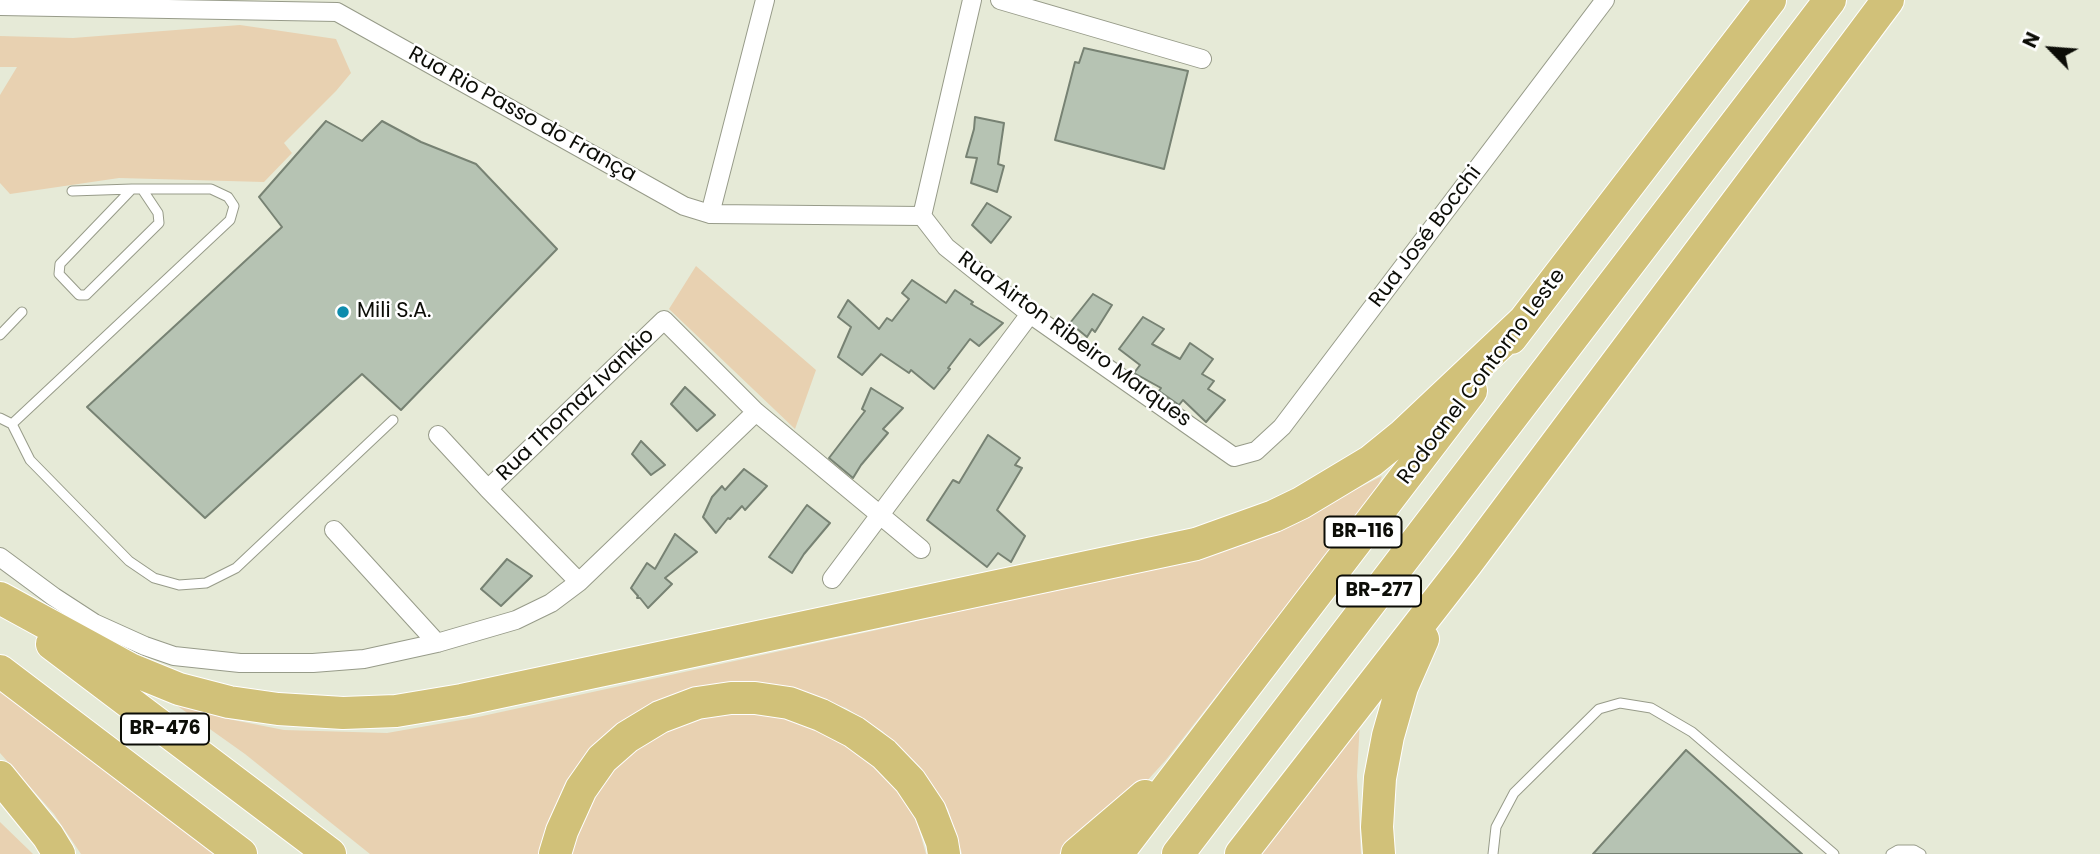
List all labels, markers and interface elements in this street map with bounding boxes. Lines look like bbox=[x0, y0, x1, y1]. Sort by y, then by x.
north arrow bbox=[2016, 14, 2086, 84]
text: N bbox=[2016, 28, 2047, 52]
street label: Rua Rio Passo do França bbox=[404, 42, 640, 188]
street label: Rua José Bocchi bbox=[1365, 161, 1487, 313]
street label: Rua Airton Ribeiro Marques bbox=[952, 247, 1196, 433]
street label: Rodoanel Contorno Leste bbox=[1393, 264, 1571, 490]
place label: Mili S.A. bbox=[357, 299, 431, 325]
marker: Mili S.A. bbox=[335, 304, 351, 320]
street label: Rua Thomaz Ivankio bbox=[492, 323, 660, 487]
road number: BR-116 bbox=[1324, 516, 1402, 548]
road number: BR-277 bbox=[1337, 576, 1421, 606]
road number: BR-476 bbox=[121, 714, 209, 744]

